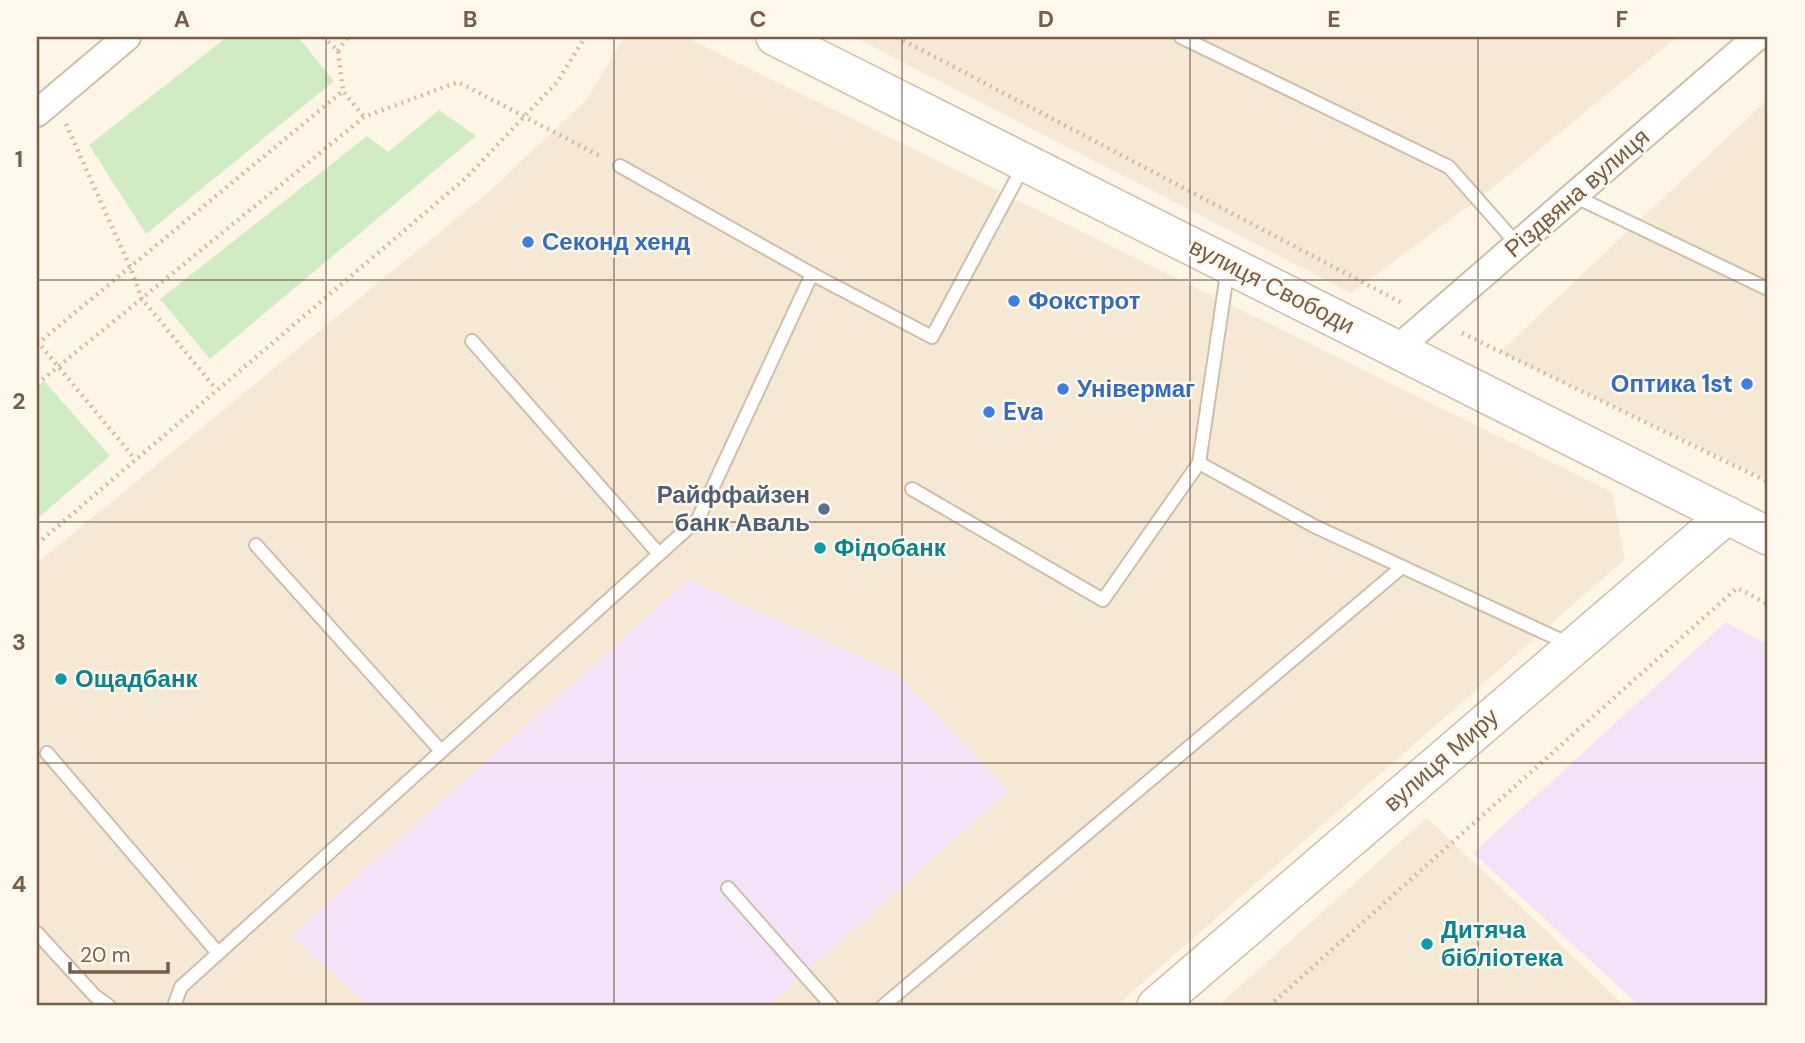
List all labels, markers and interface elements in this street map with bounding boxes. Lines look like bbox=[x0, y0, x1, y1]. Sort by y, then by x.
text: A bbox=[174, 4, 190, 34]
text: B bbox=[463, 4, 477, 34]
text: C bbox=[750, 4, 766, 34]
text: D bbox=[1038, 4, 1054, 34]
text: E bbox=[1327, 4, 1341, 34]
text: F bbox=[1616, 4, 1629, 34]
street label: Різдвяна вулиця bbox=[1498, 121, 1656, 264]
text: 1 bbox=[15, 144, 23, 174]
place label: Секонд хенд bbox=[542, 226, 690, 257]
street label: вулиця Свободи bbox=[1184, 231, 1360, 341]
marker: Секонд хенд bbox=[520, 234, 536, 250]
place label: Фокстрот bbox=[1028, 285, 1141, 316]
marker: Фокстрот bbox=[1006, 293, 1022, 309]
place label: Оптика 1st bbox=[1611, 368, 1733, 399]
place label: Універмаг bbox=[1077, 373, 1195, 404]
marker: Оптика 1st bbox=[1739, 376, 1755, 392]
marker: Універмаг bbox=[1055, 381, 1071, 397]
text: 2 bbox=[12, 386, 26, 416]
place label: Eva bbox=[1003, 396, 1044, 427]
marker: Eva bbox=[981, 404, 997, 420]
place label: Райффайзен банк Аваль bbox=[657, 479, 810, 538]
marker: Райффайзен банк Аваль bbox=[816, 501, 832, 517]
place label: Фідобанк bbox=[834, 532, 947, 563]
marker: Фідобанк bbox=[812, 540, 828, 556]
text: 3 bbox=[12, 627, 26, 657]
place label: Ощадбанк bbox=[75, 663, 198, 694]
marker: Ощадбанк bbox=[53, 671, 69, 687]
street label: вулиця Миру bbox=[1377, 701, 1505, 818]
text: 4 bbox=[12, 869, 27, 899]
place label: Дитяча бібліотека bbox=[1441, 914, 1564, 973]
scale bar bbox=[70, 931, 168, 975]
marker: Дитяча бібліотека bbox=[1419, 936, 1435, 952]
text: 20 m bbox=[80, 941, 131, 969]

